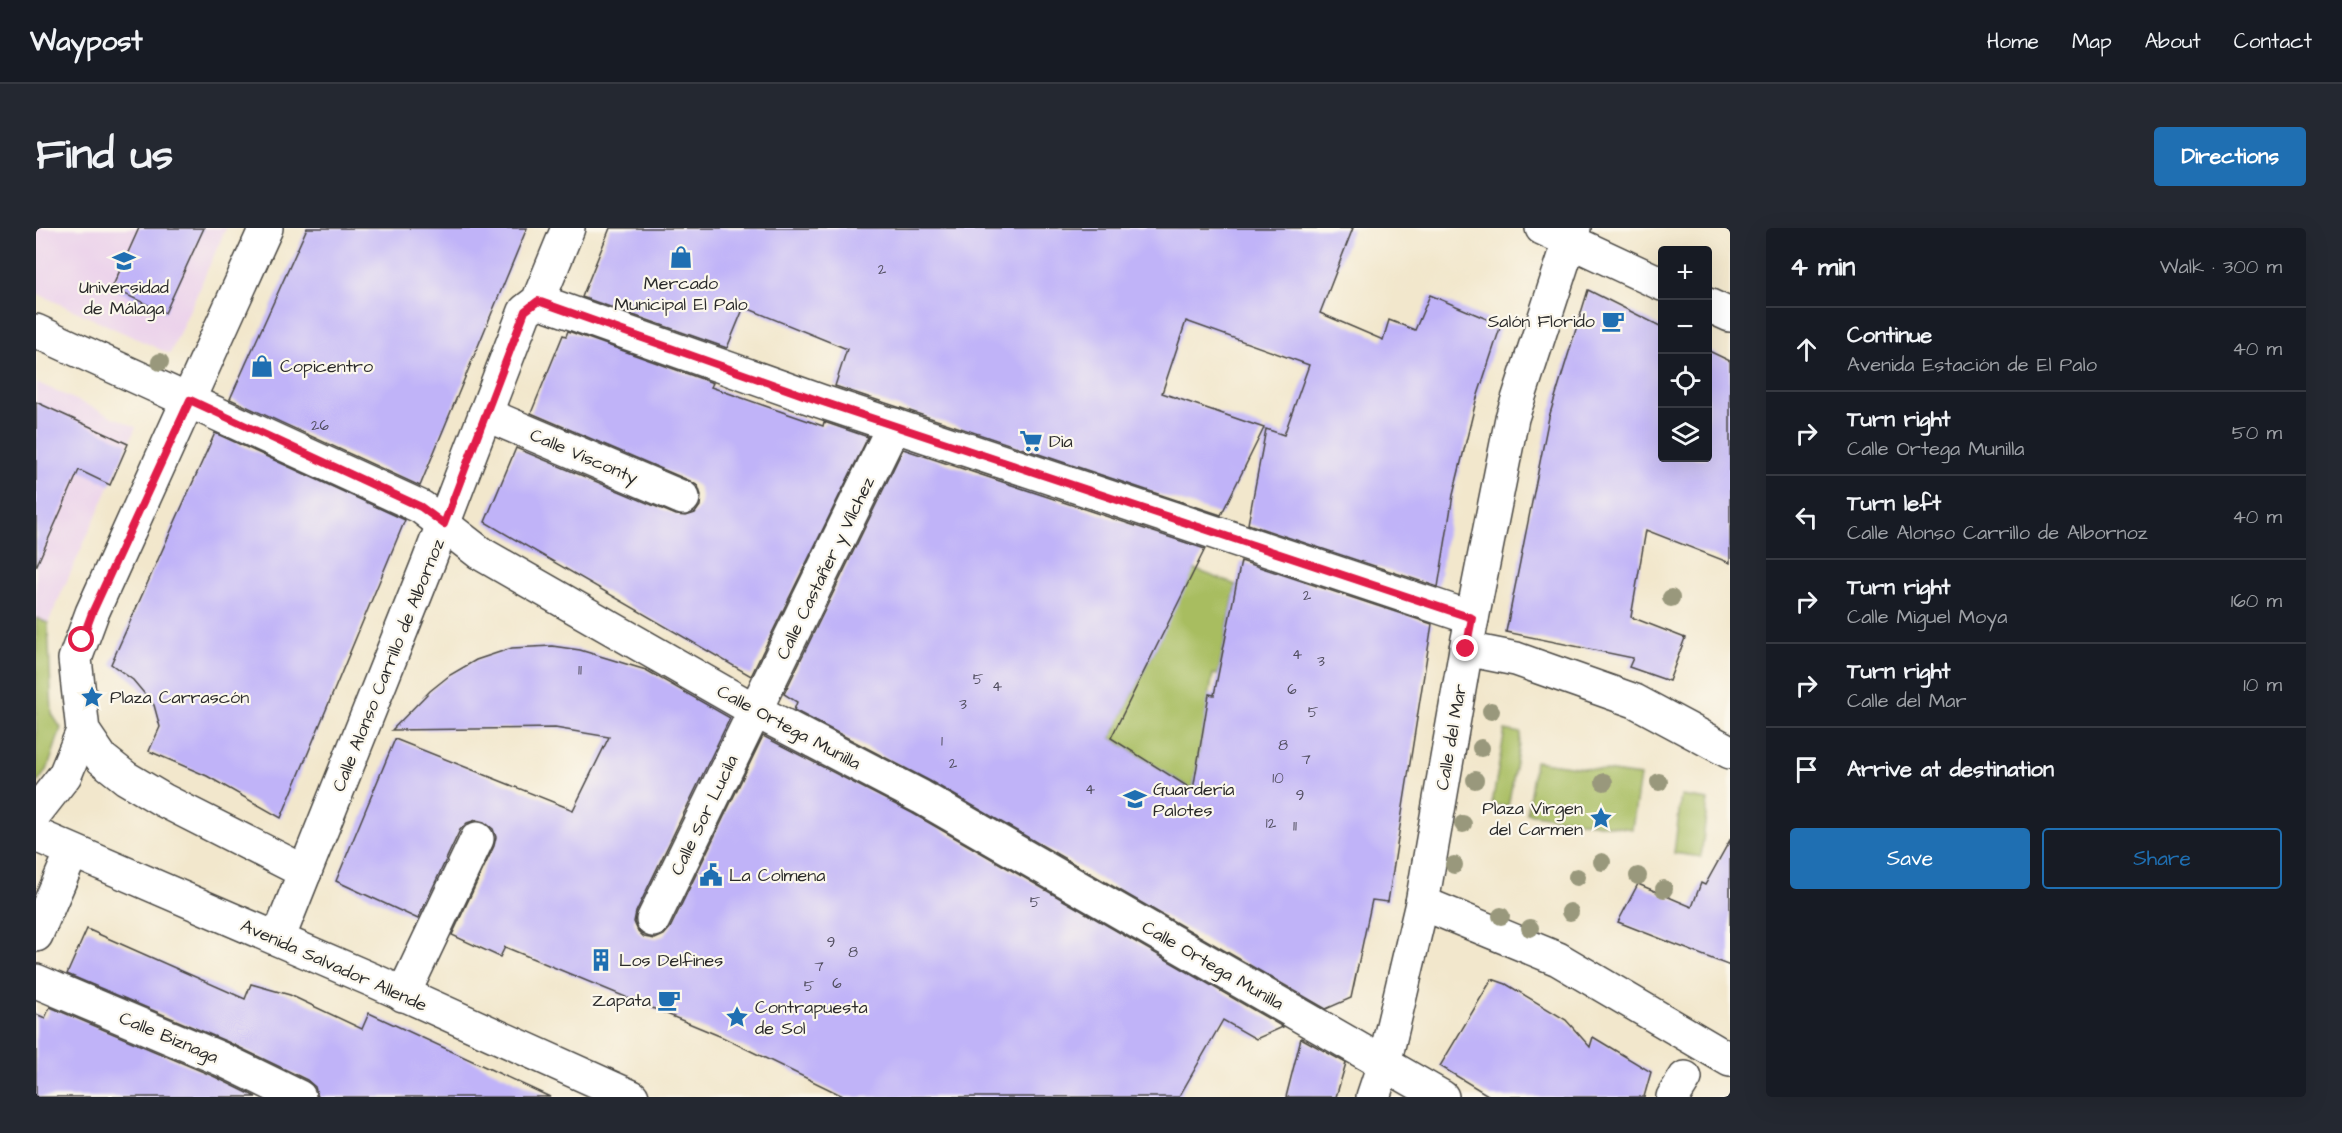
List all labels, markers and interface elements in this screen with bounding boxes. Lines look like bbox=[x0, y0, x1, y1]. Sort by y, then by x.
text: Waypost bbox=[30, 22, 143, 61]
text: Home bbox=[1987, 27, 2039, 56]
text: Map bbox=[2072, 27, 2112, 56]
text: About bbox=[2145, 27, 2201, 56]
text: Contact bbox=[2234, 27, 2312, 56]
text: Find us bbox=[36, 127, 173, 185]
button: Directions bbox=[2154, 127, 2306, 186]
shop icon: Mercado Municipal El Palo bbox=[668, 244, 694, 270]
map controls bbox=[1658, 246, 1712, 462]
button: + bbox=[1658, 246, 1712, 300]
school or university icon: Universidad de Málaga bbox=[111, 248, 137, 274]
text: 4 min bbox=[1790, 249, 1855, 285]
text: Walk · 300 m bbox=[2160, 253, 2282, 281]
house number: 2 bbox=[878, 259, 887, 280]
place label: Mercado Municipal El Palo bbox=[614, 271, 748, 317]
place label: Universidad de Málaga bbox=[79, 275, 169, 322]
button: − bbox=[1658, 300, 1712, 354]
cafe icon: Salón Florido bbox=[1600, 308, 1626, 334]
place label: Salón Florido bbox=[1488, 309, 1595, 334]
text: Continue bbox=[1847, 320, 1932, 351]
icon: ahead bbox=[1790, 333, 1823, 366]
text: 40 m bbox=[2232, 335, 2282, 363]
text: Avenida Estación de El Palo bbox=[1847, 351, 2097, 379]
shop icon: Copicentro bbox=[249, 353, 275, 379]
place label: Copicentro bbox=[280, 354, 373, 379]
button: locate bbox=[1658, 354, 1712, 408]
text: Turn right bbox=[1847, 404, 1950, 435]
button: layers bbox=[1658, 408, 1712, 462]
house number: 26 bbox=[311, 415, 330, 436]
icon: right bbox=[1790, 417, 1823, 450]
text: 50 m bbox=[2232, 419, 2282, 447]
street label: Calle Visconty bbox=[525, 422, 642, 491]
supermarket icon: Dia bbox=[1018, 428, 1044, 454]
place label: Dia bbox=[1049, 429, 1073, 454]
text: Calle Ortega Munilla bbox=[1847, 435, 2024, 463]
street label: Calle Castañer y Vílchez bbox=[770, 472, 882, 664]
text: Turn left bbox=[1847, 488, 1941, 519]
icon: left bbox=[1790, 501, 1823, 534]
text: 40 m bbox=[2232, 503, 2282, 531]
text: Calle Alonso Carrillo de Albornoz bbox=[1847, 519, 2148, 547]
street label: Calle Alonso Carrillo de Albornoz bbox=[326, 535, 451, 795]
text: Turn right bbox=[1847, 572, 1950, 603]
house number: 2 bbox=[1303, 585, 1312, 606]
icon: right bbox=[1790, 585, 1823, 618]
text: 160 m bbox=[2231, 587, 2282, 615]
text: Calle Miguel Moya bbox=[1847, 603, 2007, 631]
route start bbox=[68, 626, 94, 652]
route end bbox=[1452, 635, 1478, 661]
house number: 4 bbox=[1292, 644, 1302, 665]
house number: 3 bbox=[1317, 651, 1325, 672]
text: Turn right bbox=[1847, 656, 1950, 687]
house number: 11 bbox=[578, 660, 582, 681]
house number: 5 bbox=[973, 669, 984, 690]
icon: right bbox=[1790, 669, 1823, 702]
text: 10 m bbox=[2243, 671, 2282, 699]
house number: 4 bbox=[992, 676, 1002, 697]
street label: Calle Ortega Munilla bbox=[712, 679, 865, 777]
house number: 6 bbox=[1287, 679, 1297, 700]
street label: Calle del Mar bbox=[1430, 682, 1473, 792]
place icon: Plaza Carrascón bbox=[79, 684, 105, 710]
place label: Plaza Carrascón bbox=[110, 685, 249, 710]
text: Calle del Mar bbox=[1847, 687, 1966, 715]
house number: 3 bbox=[959, 694, 967, 715]
house number: 5 bbox=[1308, 702, 1319, 723]
house number: 1 bbox=[941, 731, 943, 752]
house number: 8 bbox=[1278, 735, 1288, 756]
house number: 7 bbox=[1301, 749, 1311, 770]
street label: Calle Sor Lucila bbox=[664, 751, 744, 880]
house number: 2 bbox=[949, 753, 958, 774]
icon: arrive bbox=[1790, 753, 1823, 786]
text: Arrive at destination bbox=[1847, 754, 2054, 785]
house number: 10 bbox=[1272, 768, 1284, 789]
place label: Guardería Palotes bbox=[1153, 777, 1234, 823]
house number: 4 bbox=[1085, 779, 1095, 800]
house number: 9 bbox=[1296, 785, 1304, 806]
school or university icon: Guardería Palotes bbox=[1122, 786, 1148, 812]
place label: Plaza Virgen del Carmen bbox=[1482, 796, 1583, 842]
place icon: Plaza Virgen del Carmen bbox=[1588, 805, 1614, 831]
house number: 12 bbox=[1266, 813, 1277, 834]
house number: 11 bbox=[1293, 816, 1297, 837]
button: Save bbox=[1790, 828, 2030, 889]
button: Share bbox=[2042, 828, 2282, 889]
public building icon: La Colmena bbox=[698, 862, 724, 888]
place label: La Colmena bbox=[729, 863, 825, 888]
house number: 5 bbox=[1030, 892, 1041, 913]
street label: Avenida Salvador Allende bbox=[237, 913, 431, 1018]
street label: Calle Ortega Munilla bbox=[1137, 915, 1288, 1017]
house number: 9 bbox=[827, 932, 835, 953]
house number: 8 bbox=[848, 942, 858, 963]
building icon: Los Delfines bbox=[588, 947, 614, 973]
place label: Los Delfines bbox=[619, 948, 723, 973]
house number: 7 bbox=[814, 956, 824, 977]
house number: 6 bbox=[832, 973, 842, 994]
house number: 5 bbox=[804, 976, 815, 997]
cafe icon: Zapata bbox=[656, 987, 682, 1013]
place label: Zapata bbox=[592, 988, 651, 1013]
place label: Contrapuesta de Sol bbox=[755, 995, 868, 1041]
place icon: Contrapuesta de Sol bbox=[724, 1004, 750, 1030]
street label: Calle Biznaga bbox=[115, 1005, 222, 1071]

